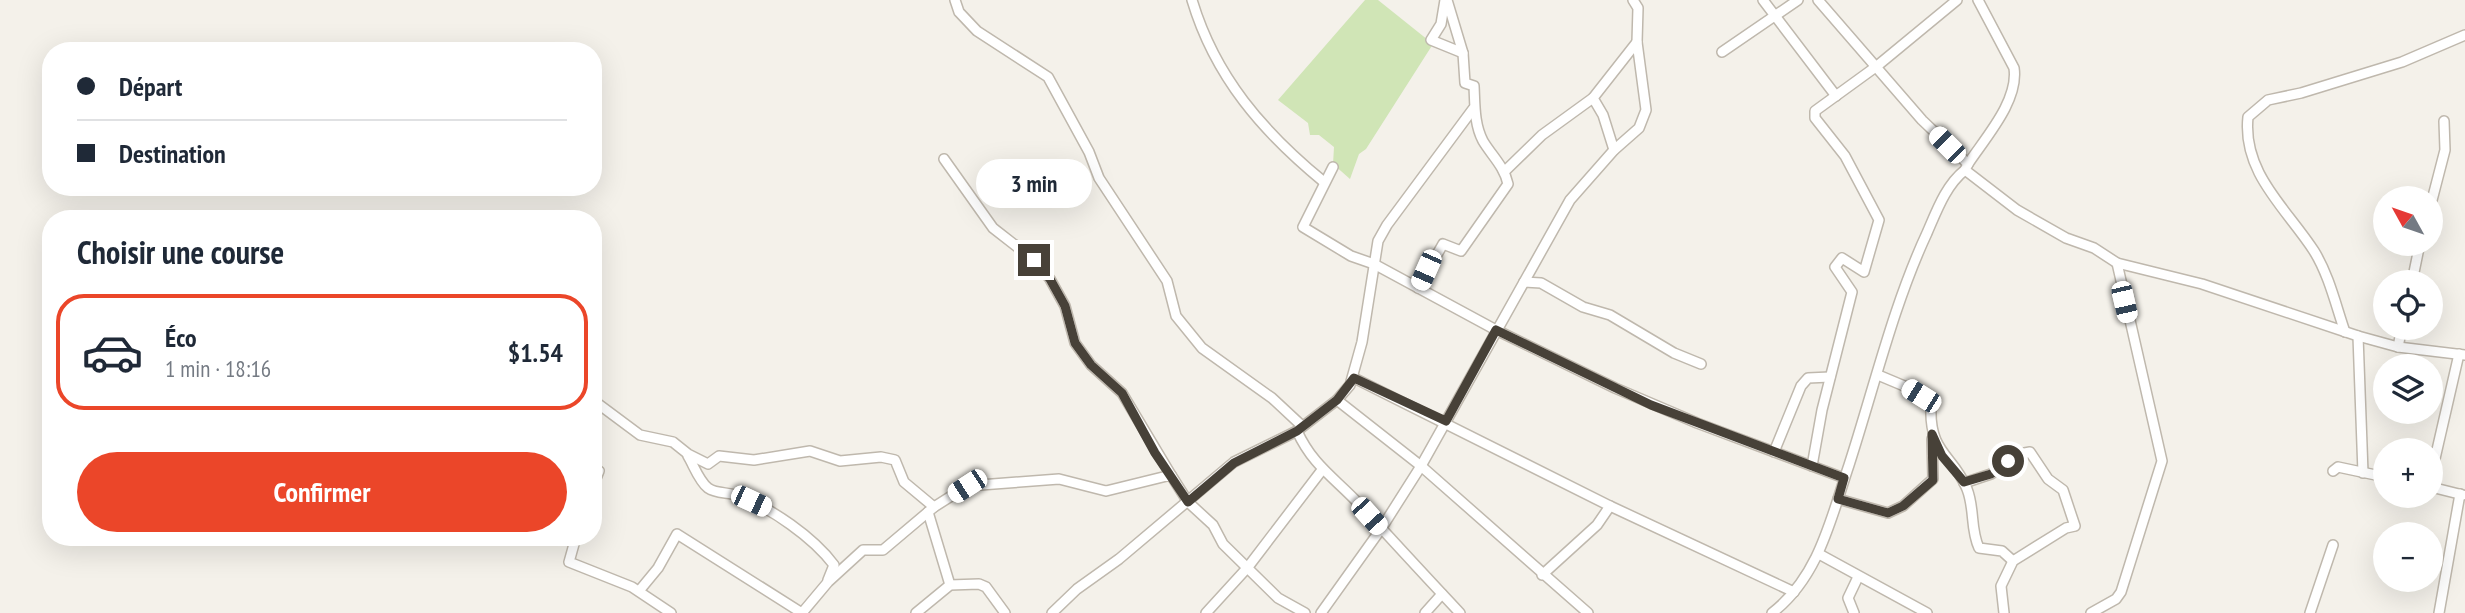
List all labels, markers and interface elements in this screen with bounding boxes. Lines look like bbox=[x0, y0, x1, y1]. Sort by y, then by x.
text: Départ bbox=[119, 70, 182, 103]
car bbox=[1925, 123, 1970, 167]
text: Destination bbox=[119, 137, 226, 170]
callout: 3 min bbox=[976, 159, 1092, 208]
text: 3 min bbox=[1011, 169, 1057, 198]
north arrow bbox=[2373, 186, 2443, 256]
map controls bbox=[2373, 186, 2443, 592]
text: Choisir une course bbox=[77, 231, 284, 273]
route end bbox=[1018, 244, 1050, 276]
car bbox=[1408, 247, 1445, 293]
button: locate bbox=[2373, 270, 2443, 340]
car bbox=[2110, 279, 2139, 325]
icon: car bbox=[81, 321, 144, 384]
text: Éco bbox=[165, 321, 197, 354]
text: $1.54 bbox=[508, 336, 563, 369]
text: 1 min · 18:16 bbox=[165, 354, 271, 383]
button: layers bbox=[2373, 354, 2443, 424]
car bbox=[1898, 376, 1945, 416]
button: + bbox=[2373, 438, 2443, 508]
route start bbox=[1992, 445, 2024, 477]
button: Confirmer bbox=[77, 452, 567, 532]
car bbox=[944, 466, 991, 506]
car bbox=[728, 483, 775, 519]
car bbox=[1348, 493, 1391, 539]
button: − bbox=[2373, 522, 2443, 592]

